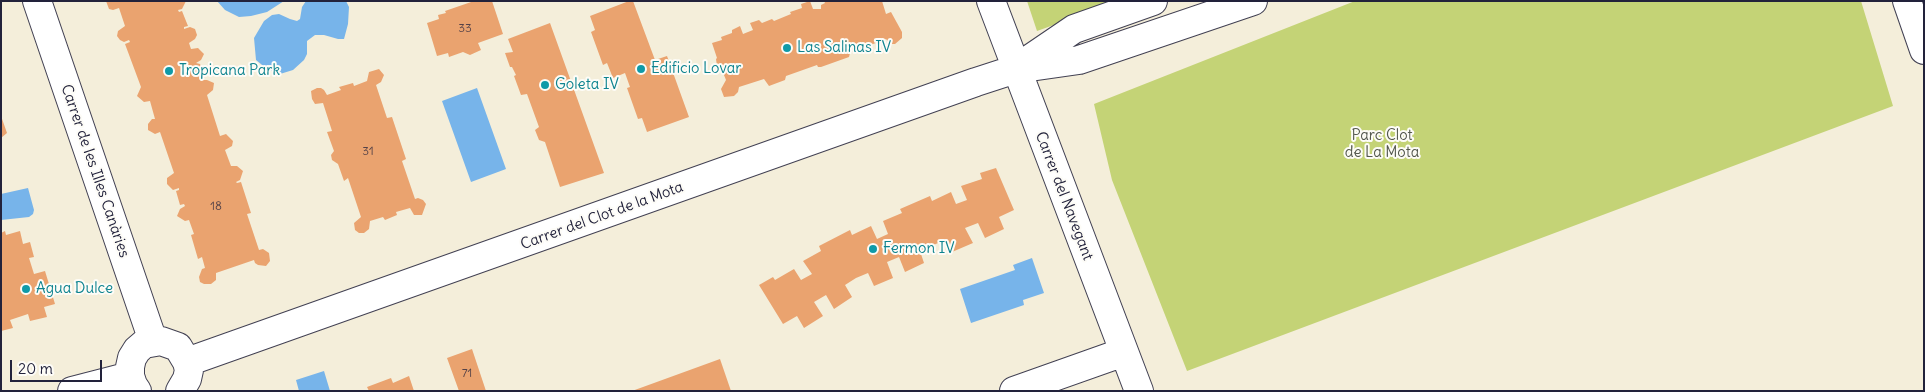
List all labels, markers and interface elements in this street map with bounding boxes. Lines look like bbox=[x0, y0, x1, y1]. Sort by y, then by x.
house number: 33 bbox=[458, 22, 472, 36]
place label: Las Salinas IV bbox=[797, 39, 891, 57]
marker: Las Salinas IV bbox=[781, 42, 793, 54]
place label: Edificio Lovar bbox=[651, 60, 741, 78]
place label: Tropicana Park bbox=[179, 62, 280, 80]
marker: Edificio Lovar bbox=[635, 63, 647, 75]
marker: Tropicana Park bbox=[163, 65, 175, 77]
place label: Goleta IV bbox=[555, 76, 619, 94]
marker: Goleta IV bbox=[539, 79, 551, 91]
street label: Carrer de les Illes Canàries bbox=[57, 82, 133, 260]
park label: Parc Clot de La Mota bbox=[1345, 127, 1419, 162]
street label: Carrer del Navegant bbox=[1031, 129, 1097, 263]
house number: 31 bbox=[362, 145, 374, 159]
street label: Carrer del Clot de la Mota bbox=[518, 178, 686, 254]
house number: 18 bbox=[210, 200, 222, 214]
place label: Fermon IV bbox=[883, 240, 955, 258]
marker: Fermon IV bbox=[867, 243, 879, 255]
place label: Agua Dulce bbox=[36, 280, 113, 298]
marker: Agua Dulce bbox=[20, 283, 32, 295]
scale bar bbox=[12, 350, 105, 382]
text: 20 m bbox=[18, 359, 53, 378]
house number: 71 bbox=[462, 367, 472, 381]

